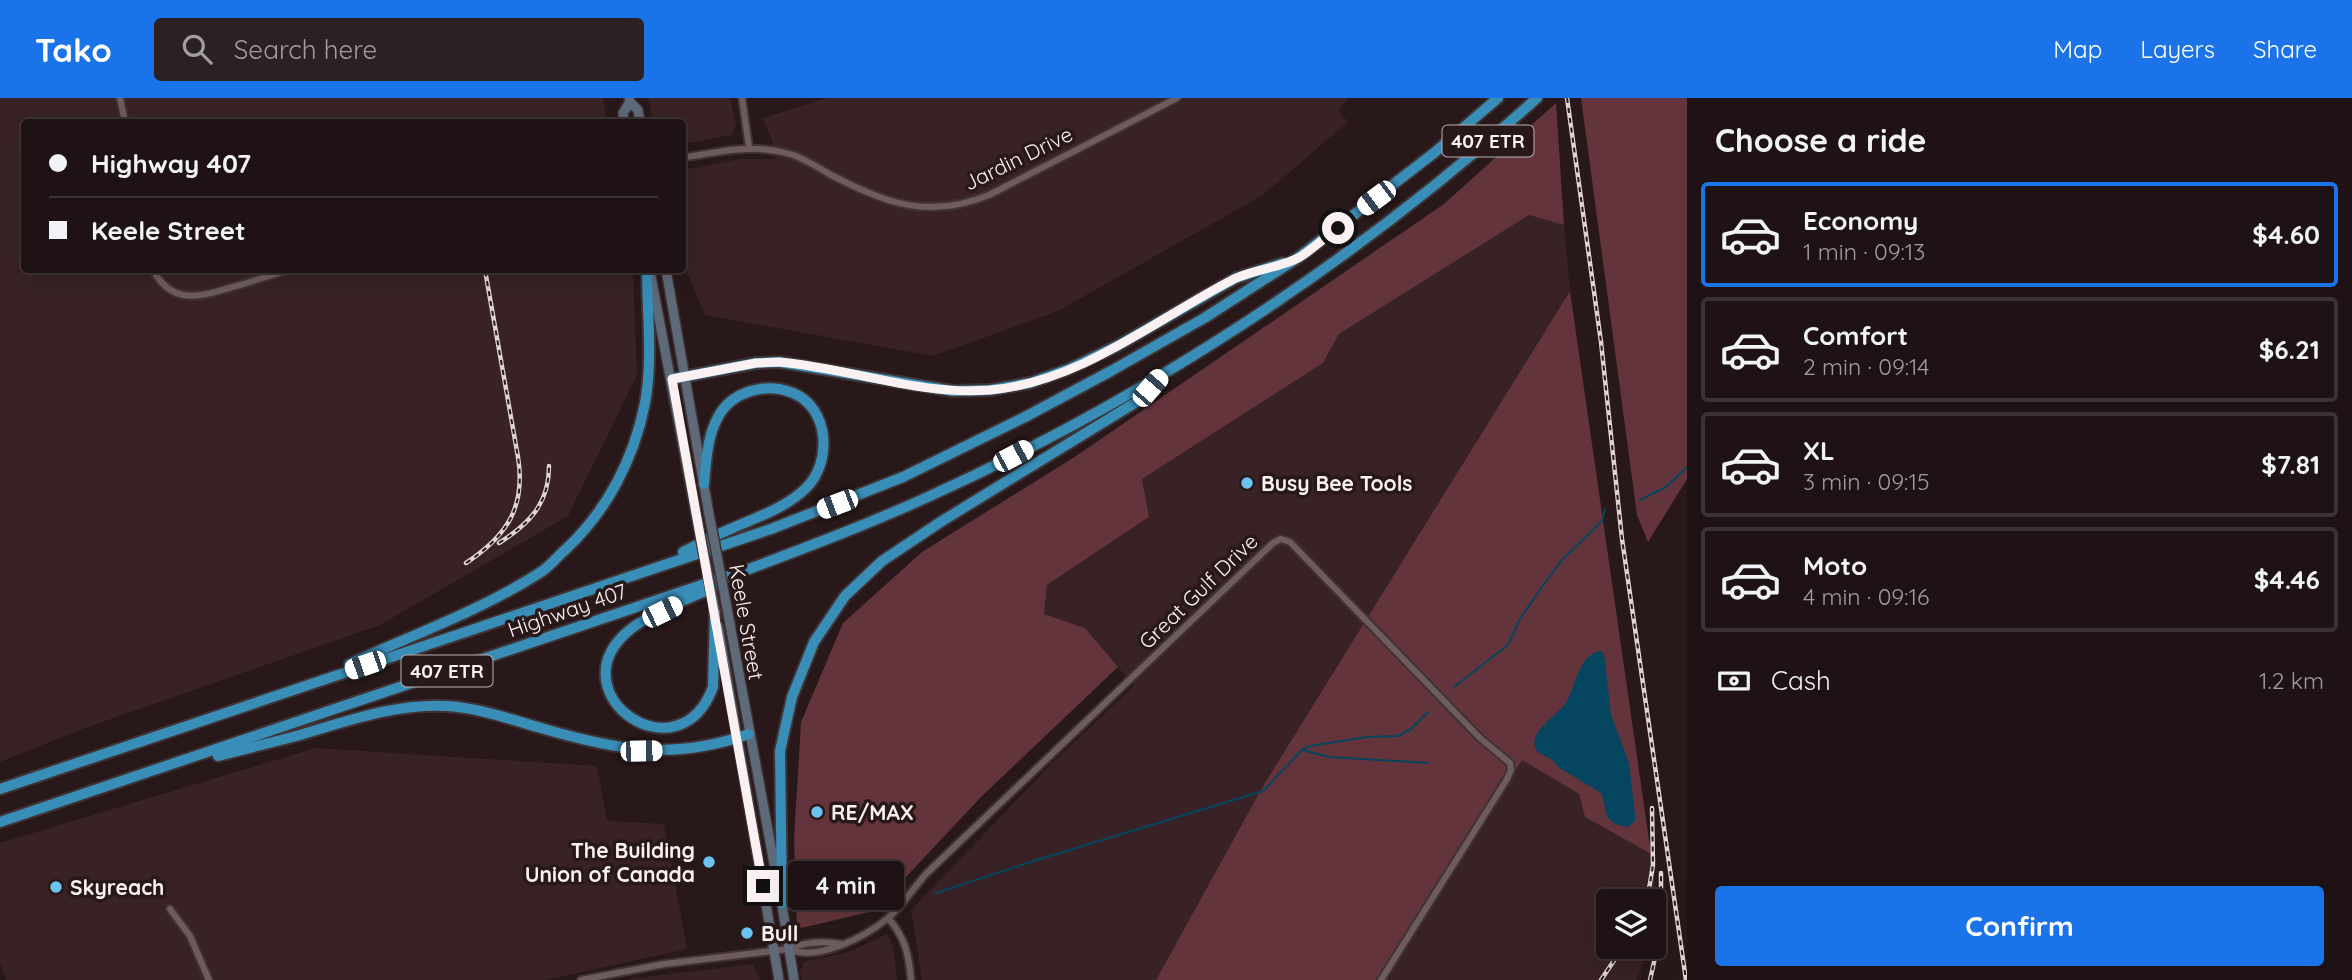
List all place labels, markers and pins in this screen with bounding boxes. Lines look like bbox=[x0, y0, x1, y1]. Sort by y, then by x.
place label: Busy Bee Tools bbox=[1261, 470, 1412, 496]
marker: Busy Bee Tools bbox=[1239, 475, 1255, 491]
place label: RE/MAX bbox=[831, 799, 914, 825]
marker: RE/MAX bbox=[809, 804, 825, 820]
place label: The Building Union of Canada bbox=[525, 837, 695, 887]
marker: The Building Union of Canada bbox=[701, 854, 717, 870]
place label: Skyreach bbox=[70, 874, 164, 900]
marker: Skyreach bbox=[48, 879, 64, 895]
place label: Bull bbox=[761, 920, 798, 946]
marker: Bull bbox=[739, 925, 755, 941]

